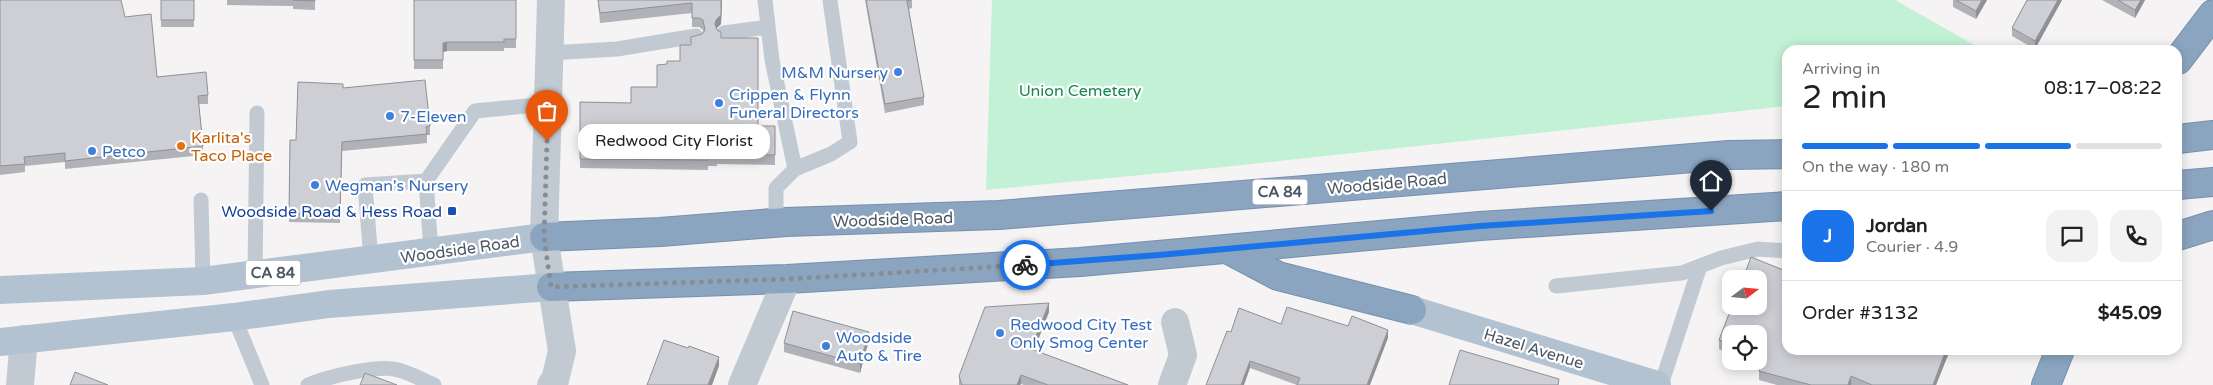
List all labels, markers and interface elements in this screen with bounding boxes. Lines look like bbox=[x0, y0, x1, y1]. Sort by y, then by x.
text: Arriving in bbox=[1802, 59, 1880, 79]
place label: M&M Nursery bbox=[781, 63, 888, 83]
marker: M&M Nursery bbox=[892, 66, 904, 78]
text: 08:17–08:22 bbox=[2044, 77, 2162, 99]
text: 2 min bbox=[1802, 79, 1887, 117]
park label: Union Cemetery bbox=[1019, 81, 1142, 101]
place label: Crippen & Flynn Funeral Directors bbox=[729, 85, 859, 123]
pin bbox=[526, 90, 568, 141]
icon: bag bbox=[533, 97, 561, 125]
marker: Crippen & Flynn Funeral Directors bbox=[713, 97, 725, 109]
place label: 7-Eleven bbox=[400, 107, 467, 127]
marker: 7-Eleven bbox=[384, 110, 396, 122]
callout: Redwood City Florist bbox=[577, 124, 770, 158]
place label: Karlita's Taco Place bbox=[191, 128, 272, 166]
text: Redwood City Florist bbox=[595, 131, 753, 151]
marker: Karlita's Taco Place bbox=[175, 140, 187, 152]
place label: Petco bbox=[102, 142, 146, 162]
marker: Petco bbox=[86, 145, 98, 157]
text: On the way · 180 m bbox=[1802, 157, 1949, 177]
pin bbox=[1690, 160, 1732, 211]
icon: home bbox=[1697, 167, 1725, 195]
street label: Woodside Road bbox=[1326, 169, 1448, 199]
place label: Wegman's Nursery bbox=[325, 176, 469, 196]
marker: Wegman's Nursery bbox=[309, 179, 321, 191]
road number: CA 84 bbox=[1252, 180, 1308, 204]
place label: Woodside Road & Hess Road bbox=[221, 202, 442, 222]
marker: Woodside Road & Hess Road bbox=[446, 205, 458, 217]
street label: Woodside Road bbox=[833, 208, 953, 232]
button: chat bbox=[2046, 210, 2098, 262]
button: phone bbox=[2110, 210, 2162, 262]
text: Jordan bbox=[1866, 215, 1928, 237]
text: J bbox=[1824, 225, 1832, 247]
street label: Woodside Road bbox=[399, 232, 521, 268]
text: Courier · 4.9 bbox=[1866, 237, 1958, 257]
courier bbox=[1000, 240, 1050, 290]
icon: bike bbox=[1011, 251, 1039, 279]
road number: CA 84 bbox=[246, 260, 300, 286]
north arrow bbox=[1722, 270, 1768, 315]
map controls bbox=[1722, 270, 1767, 370]
text: Order #3132 bbox=[1802, 302, 1919, 324]
text: $45.09 bbox=[2098, 302, 2162, 324]
place label: Redwood City Test Only Smog Center bbox=[1010, 315, 1152, 353]
street label: Hazel Avenue bbox=[1481, 324, 1586, 374]
button: locate bbox=[1722, 325, 1767, 370]
marker: Redwood City Test Only Smog Center bbox=[994, 327, 1006, 339]
place label: Woodside Auto & Tire bbox=[836, 328, 922, 366]
marker: Woodside Auto & Tire bbox=[820, 340, 832, 352]

